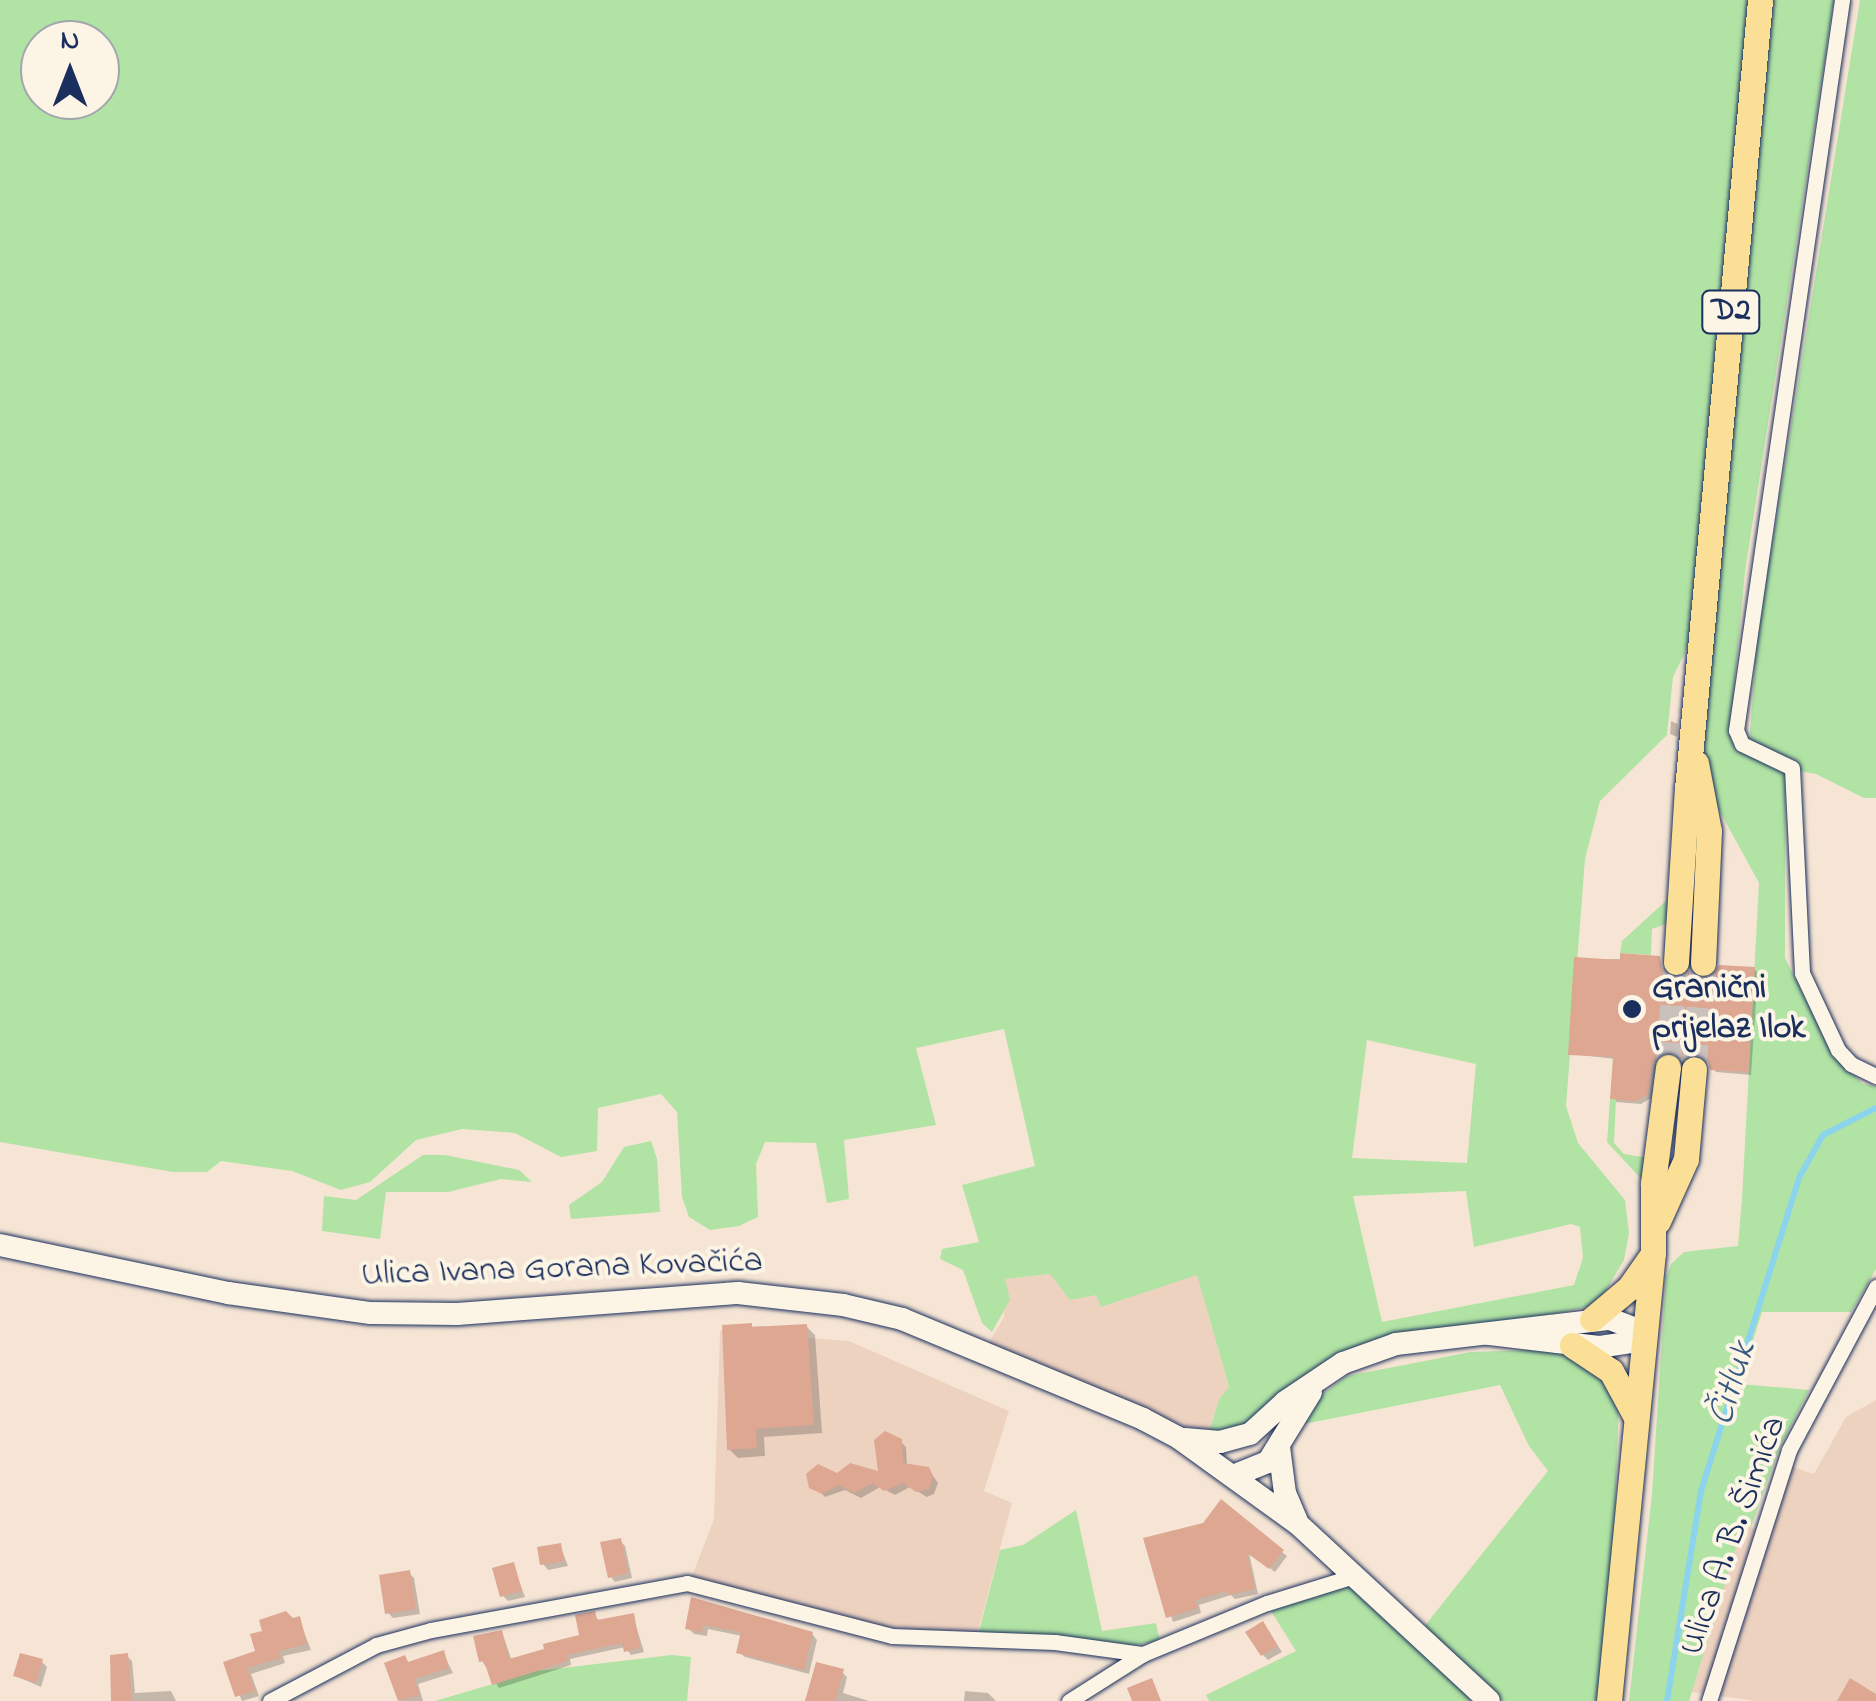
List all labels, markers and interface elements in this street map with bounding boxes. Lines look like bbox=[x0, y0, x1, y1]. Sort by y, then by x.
north arrow bbox=[20, 20, 120, 120]
text: N bbox=[61, 21, 79, 62]
road number: D2 bbox=[1701, 285, 1761, 339]
place label: Granični prijelaz Ilok bbox=[1652, 968, 1806, 1050]
marker: Granični prijelaz Ilok bbox=[1621, 998, 1643, 1020]
street label: Ulica Ivana Gorana Kovačića bbox=[361, 1241, 763, 1297]
water label: Čitluk bbox=[1700, 1337, 1768, 1431]
street label: Ulica A. B. Šimića bbox=[1671, 1411, 1797, 1661]

